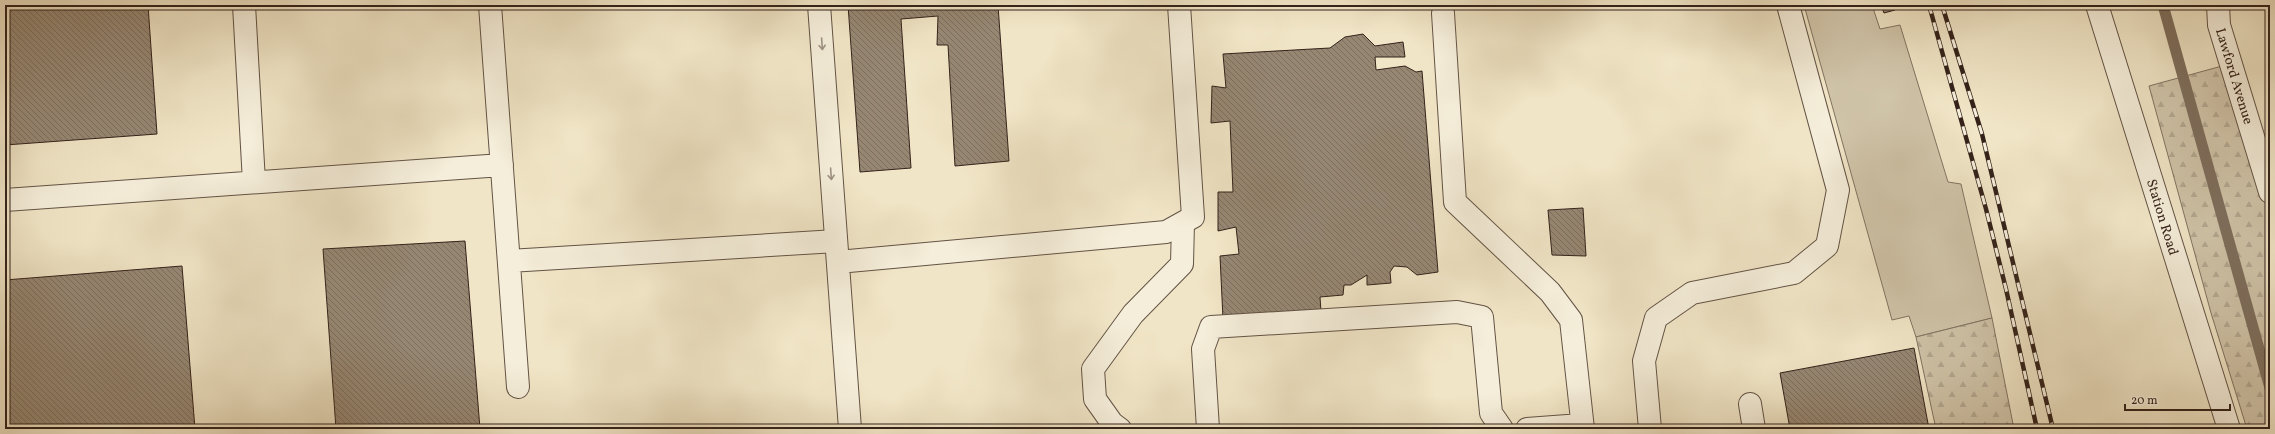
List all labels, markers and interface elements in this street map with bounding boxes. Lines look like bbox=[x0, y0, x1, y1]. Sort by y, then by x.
street label: Lawford Avenue bbox=[2210, 26, 2257, 127]
one-way arrow bbox=[818, 37, 825, 50]
one-way arrow bbox=[828, 167, 835, 180]
street label: Station Road bbox=[2141, 177, 2182, 258]
scale bar bbox=[2125, 386, 2230, 412]
text: 20 m bbox=[2131, 393, 2158, 409]

